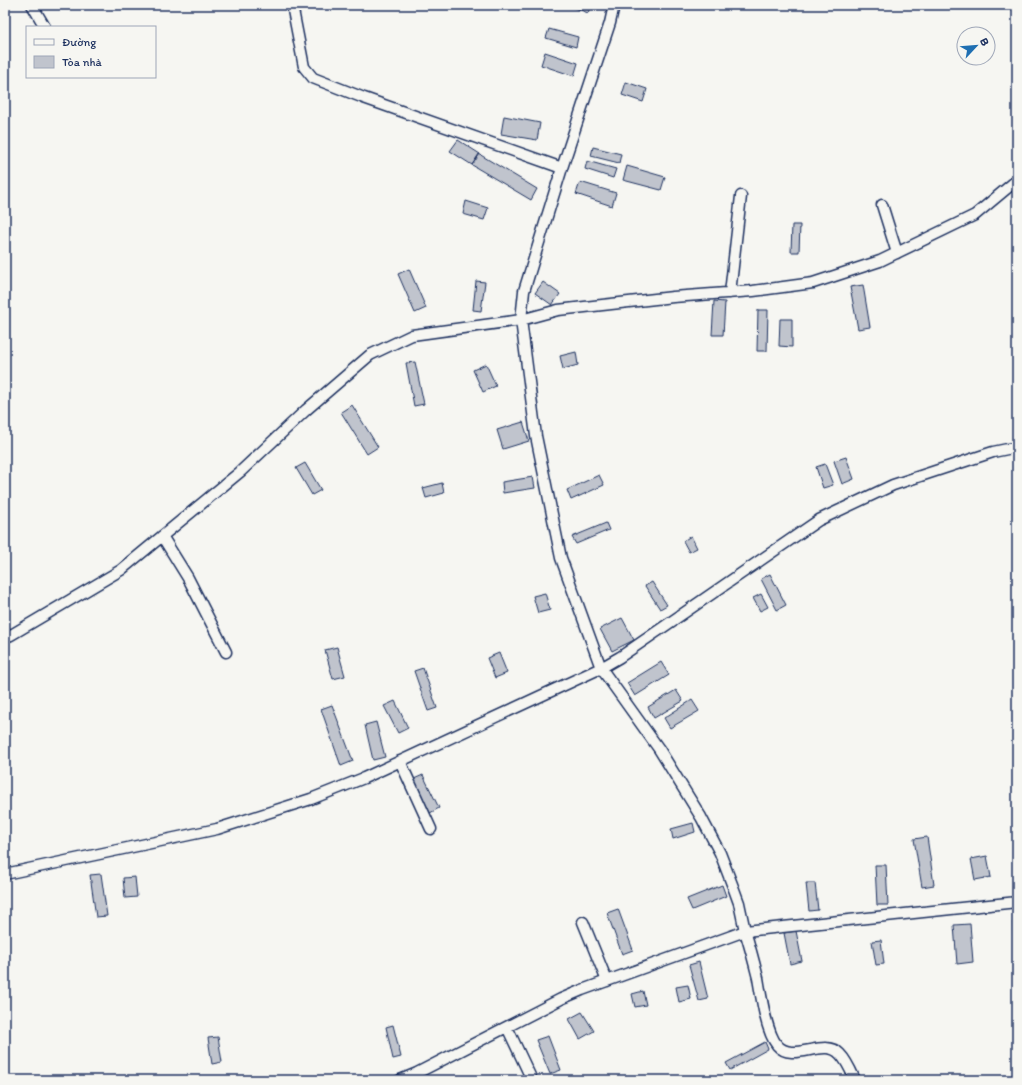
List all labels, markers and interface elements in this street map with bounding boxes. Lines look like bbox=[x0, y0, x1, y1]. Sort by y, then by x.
legend bbox=[26, 26, 156, 78]
north arrow bbox=[956, 26, 996, 66]
text: Đường bbox=[62, 35, 97, 49]
text: B bbox=[977, 36, 992, 48]
text: Tòa nhà bbox=[62, 55, 103, 69]

